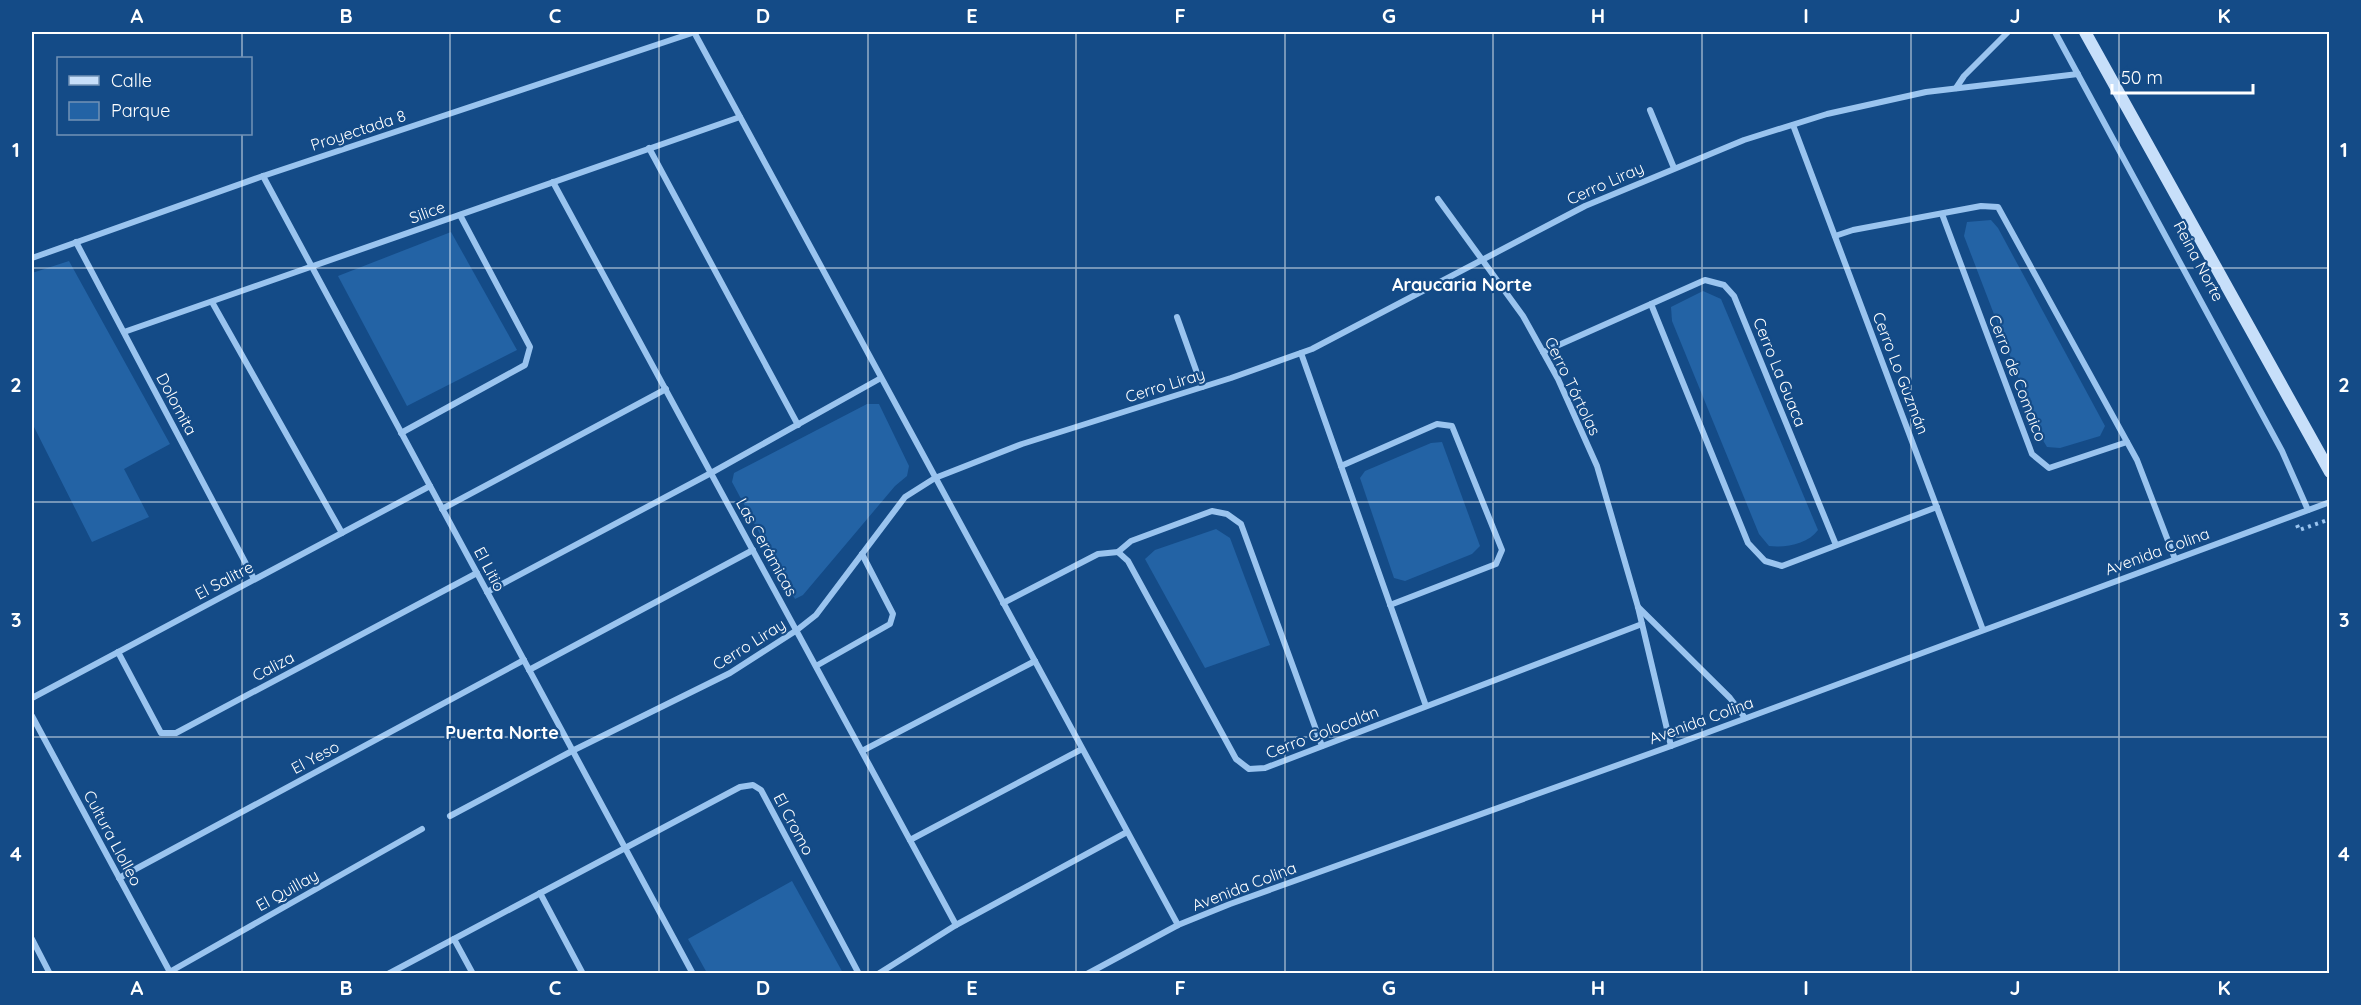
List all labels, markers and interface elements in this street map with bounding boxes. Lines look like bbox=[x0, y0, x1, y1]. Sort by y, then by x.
text: A bbox=[131, 3, 144, 28]
text: B bbox=[339, 3, 353, 28]
text: C bbox=[549, 3, 562, 28]
text: D bbox=[756, 3, 770, 28]
text: E bbox=[966, 3, 978, 28]
text: F bbox=[1174, 3, 1186, 28]
text: G bbox=[1382, 3, 1396, 28]
text: H bbox=[1591, 3, 1605, 28]
text: I bbox=[1803, 3, 1809, 28]
text: J bbox=[2009, 3, 2021, 28]
text: K bbox=[2217, 3, 2231, 28]
legend bbox=[57, 57, 252, 135]
scale bar bbox=[2112, 57, 2253, 95]
text: 50 m bbox=[2121, 66, 2163, 89]
text: Calle bbox=[111, 69, 152, 92]
text: Parque bbox=[111, 99, 170, 122]
street label: Proyectada 8 bbox=[308, 105, 408, 155]
text: 1 bbox=[12, 137, 20, 162]
text: 1 bbox=[2340, 137, 2348, 162]
street label: Cerro Liray bbox=[1563, 157, 1647, 209]
street label: Silice bbox=[406, 196, 448, 228]
street label: Reina Norte bbox=[2169, 217, 2229, 305]
district label: Araucaria Norte bbox=[1392, 273, 1532, 296]
street label: Cerro Lo Guzmán bbox=[1868, 309, 1934, 437]
street label: Cerro de Comaico bbox=[1985, 312, 2051, 444]
street label: Cerro La Guaca bbox=[1749, 314, 1811, 430]
street label: Cerro Tórtolas bbox=[1541, 334, 1605, 438]
street label: Cerro Liray bbox=[1123, 363, 1207, 407]
street label: Dolomita bbox=[152, 369, 202, 439]
text: 2 bbox=[10, 372, 22, 397]
text: 2 bbox=[2338, 372, 2350, 397]
street label: Las Cerámicas bbox=[732, 495, 802, 599]
street label: Avenida Colina bbox=[2102, 523, 2212, 579]
street label: El Litio bbox=[470, 543, 510, 595]
street label: El Salitre bbox=[191, 556, 257, 604]
text: 3 bbox=[11, 607, 21, 632]
text: 3 bbox=[2339, 607, 2349, 632]
street label: Cerro Liray bbox=[709, 614, 789, 674]
street label: Caliza bbox=[249, 647, 297, 685]
street label: Avenida Colina bbox=[1646, 692, 1756, 748]
street label: Cerro Colocalán bbox=[1263, 701, 1381, 763]
district label: Puerta Norte bbox=[445, 721, 559, 744]
street label: El Yeso bbox=[288, 736, 342, 778]
street label: Cultura Llolleo bbox=[79, 787, 147, 889]
street label: El Cromo bbox=[769, 790, 819, 858]
text: 4 bbox=[10, 841, 22, 866]
text: 4 bbox=[2338, 841, 2350, 866]
street label: Avenida Colina bbox=[1189, 857, 1299, 915]
street label: El Quillay bbox=[252, 865, 322, 915]
text: A bbox=[131, 975, 144, 1000]
text: B bbox=[339, 975, 353, 1000]
text: C bbox=[549, 975, 562, 1000]
text: D bbox=[756, 975, 770, 1000]
text: E bbox=[966, 975, 978, 1000]
text: F bbox=[1174, 975, 1186, 1000]
text: G bbox=[1382, 975, 1396, 1000]
text: H bbox=[1591, 975, 1605, 1000]
text: I bbox=[1803, 975, 1809, 1000]
text: J bbox=[2009, 975, 2021, 1000]
text: K bbox=[2217, 975, 2231, 1000]

